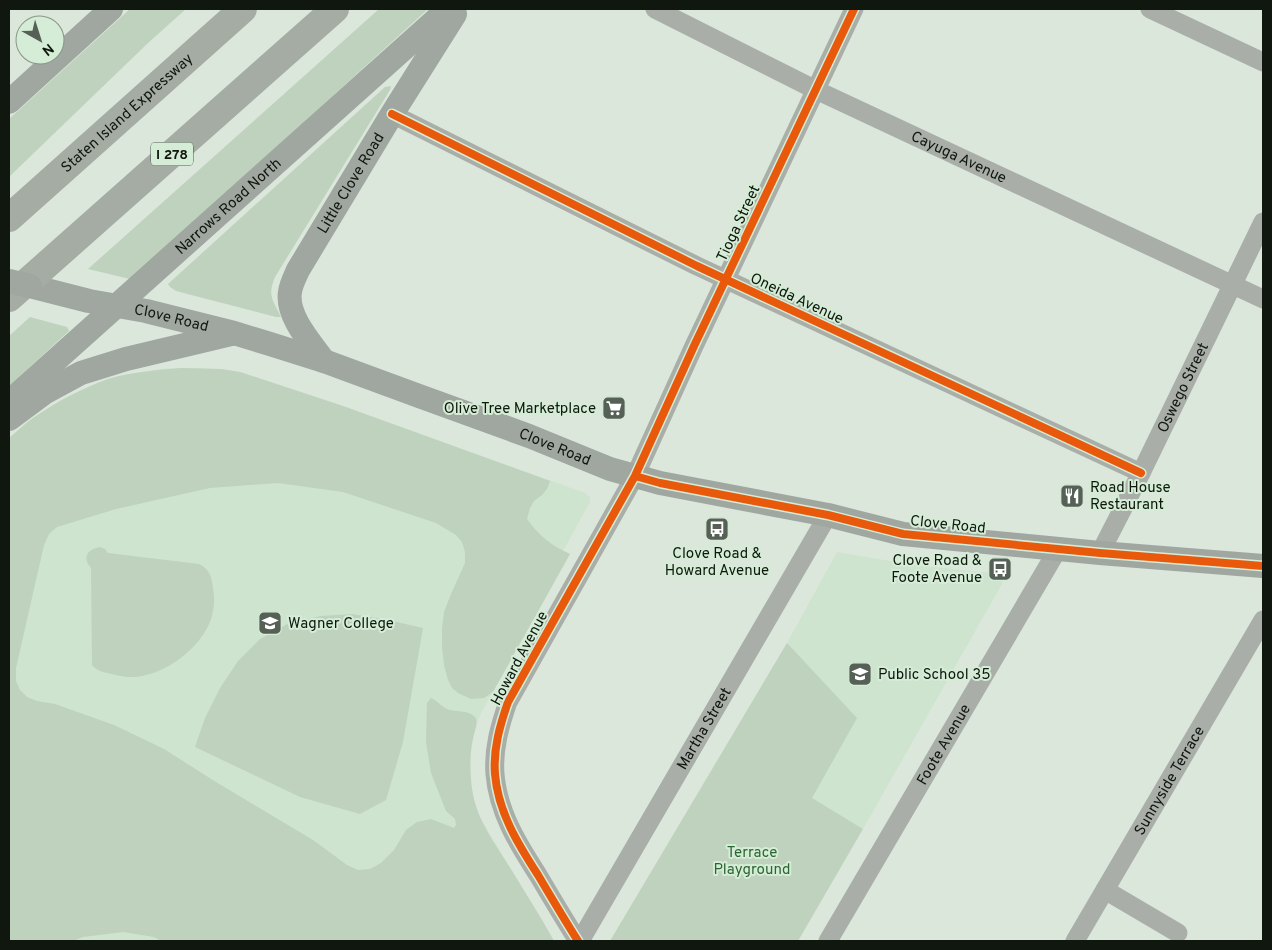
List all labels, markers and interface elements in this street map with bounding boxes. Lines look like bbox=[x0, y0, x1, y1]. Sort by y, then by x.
north arrow bbox=[15, 15, 65, 65]
text: N bbox=[38, 39, 56, 59]
street label: Staten Island Expressway bbox=[58, 50, 198, 178]
street label: Cayuga Avenue bbox=[907, 128, 1009, 189]
street label: Little Clove Road bbox=[314, 130, 389, 238]
road number: I 278 bbox=[151, 142, 193, 166]
street label: Narrows Road North bbox=[172, 155, 286, 259]
street label: Tioga Street bbox=[713, 182, 765, 265]
street label: Oneida Avenue bbox=[747, 269, 846, 329]
street label: Clove Road bbox=[133, 301, 210, 337]
street label: Oswego Street bbox=[1154, 340, 1214, 436]
supermarket icon: Olive Tree Marketplace bbox=[601, 395, 627, 421]
place label: Olive Tree Marketplace bbox=[444, 400, 596, 419]
street label: Clove Road bbox=[516, 425, 593, 471]
place label: Road House Restaurant bbox=[1090, 479, 1171, 515]
restaurant icon: Road House Restaurant bbox=[1059, 483, 1085, 509]
street label: Clove Road bbox=[909, 512, 987, 539]
bus stop icon: Clove Road & Howard Avenue bbox=[704, 516, 730, 542]
place label: Clove Road & Howard Avenue bbox=[665, 545, 769, 581]
place label: Clove Road & Foote Avenue bbox=[891, 552, 982, 588]
bus stop icon: Clove Road & Foote Avenue bbox=[987, 556, 1013, 582]
street label: Howard Avenue bbox=[487, 608, 553, 709]
school or university icon: Wagner College bbox=[257, 610, 283, 636]
place label: Wagner College bbox=[288, 615, 394, 634]
school or university icon: Public School 35 bbox=[847, 661, 873, 687]
place label: Public School 35 bbox=[878, 666, 991, 685]
street label: Martha Street bbox=[674, 684, 737, 774]
street label: Foote Avenue bbox=[913, 701, 976, 789]
street label: Sunnyside Terrace bbox=[1131, 723, 1210, 839]
park label: Terrace Playground bbox=[713, 844, 791, 880]

